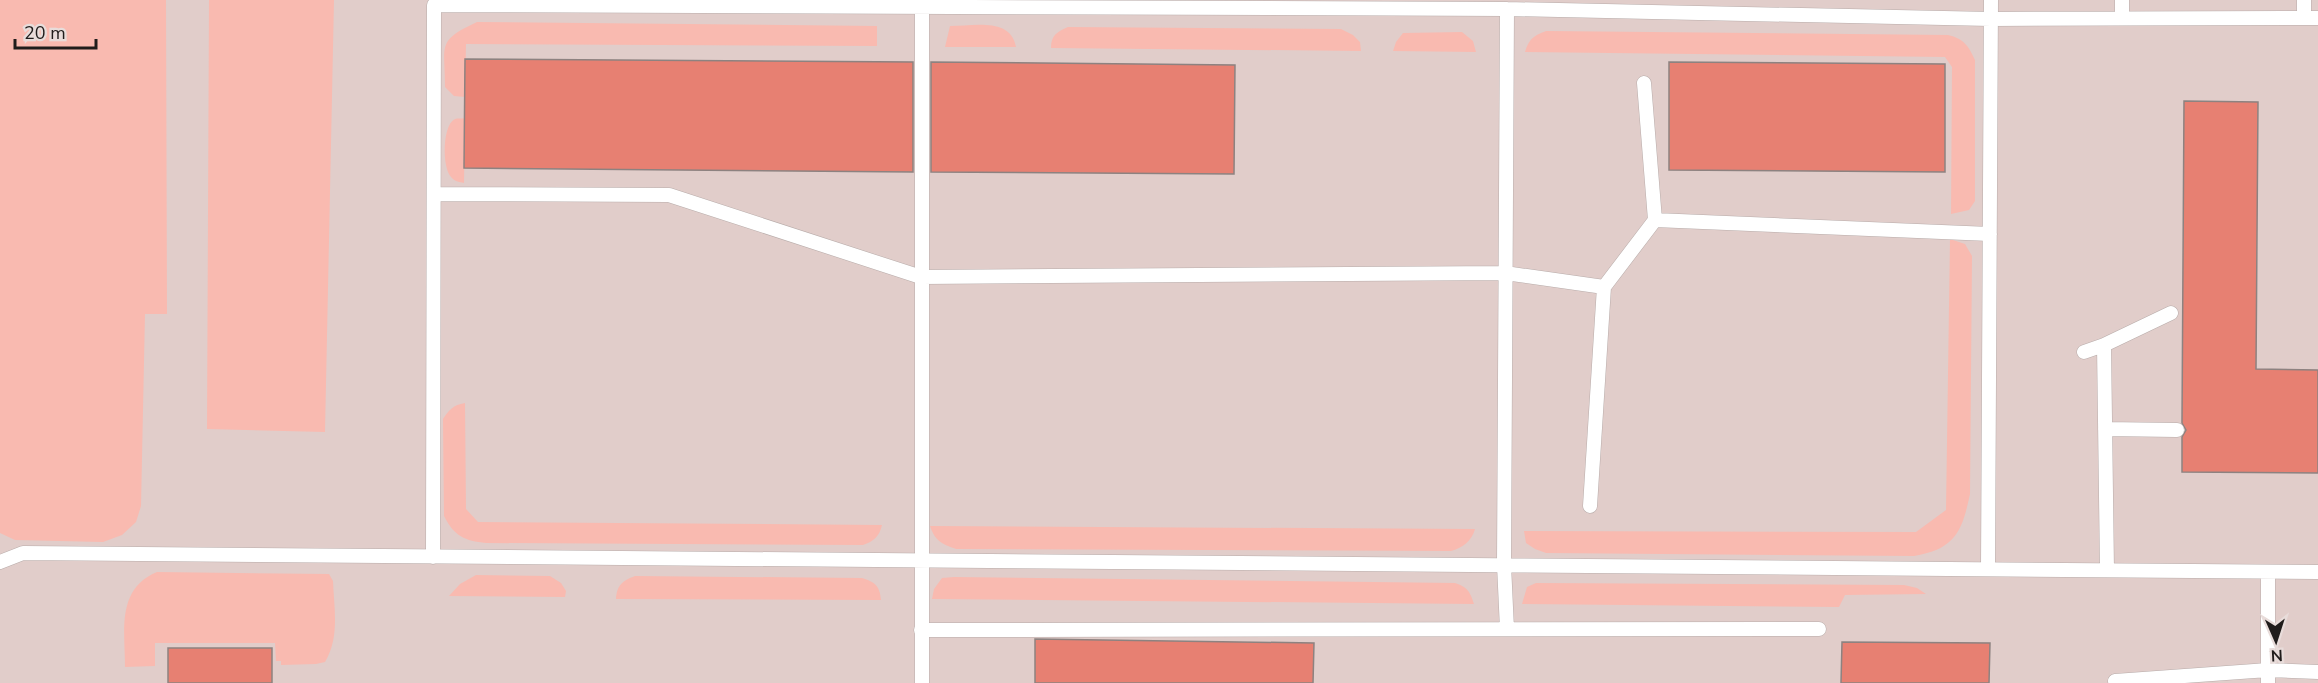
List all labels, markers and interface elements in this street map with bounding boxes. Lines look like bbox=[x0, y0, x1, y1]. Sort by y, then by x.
scale bar bbox=[15, 12, 96, 50]
text: 20 m bbox=[24, 21, 66, 45]
north arrow bbox=[2246, 611, 2306, 671]
text: N bbox=[2270, 644, 2283, 666]

